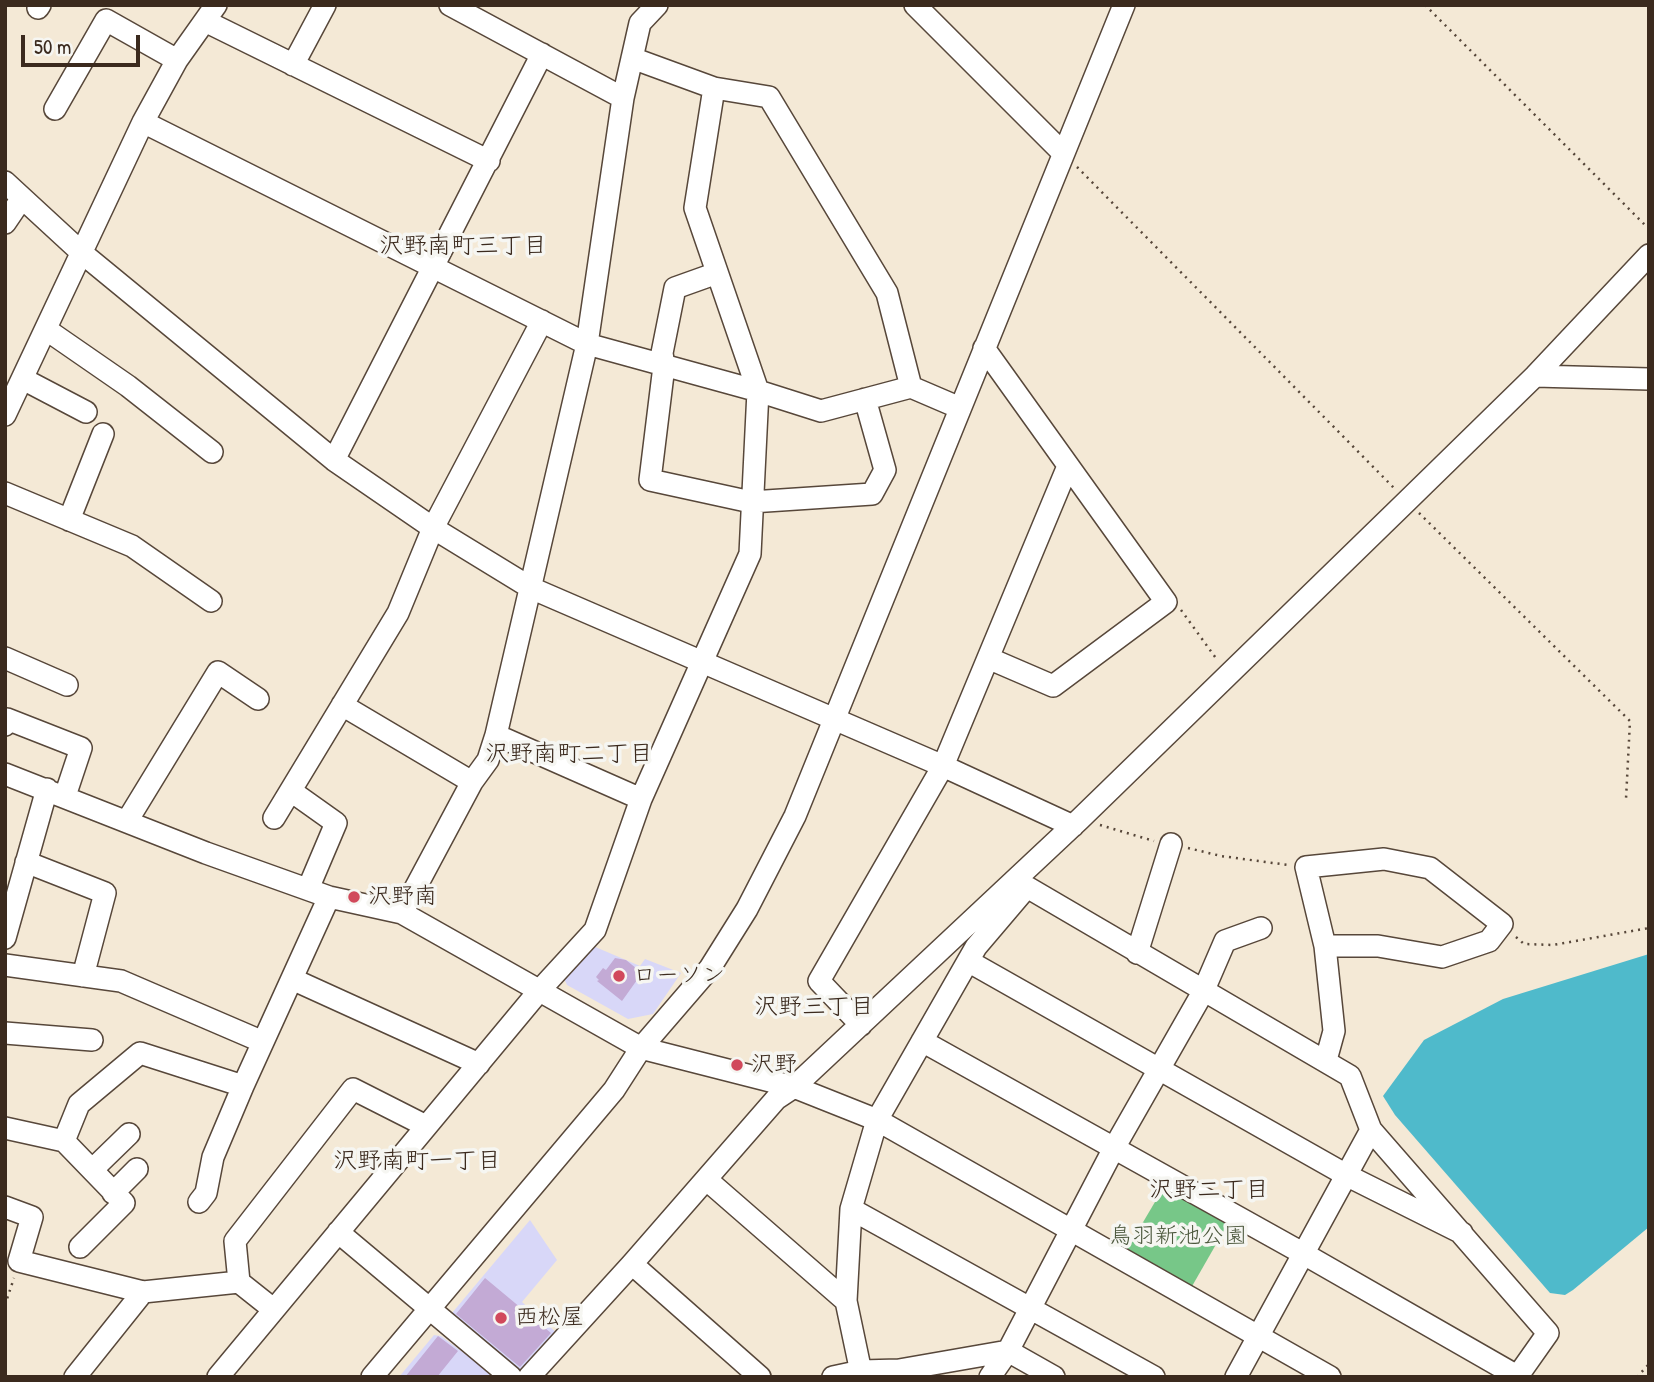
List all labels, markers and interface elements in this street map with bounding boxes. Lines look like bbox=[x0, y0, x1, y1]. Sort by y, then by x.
scale bar bbox=[24, 21, 144, 65]
text: 50 m bbox=[34, 32, 71, 61]
district label: 沢野南町三丁目 bbox=[379, 233, 547, 261]
district label: 沢野南町二丁目 bbox=[485, 741, 653, 769]
place label: 沢野南 bbox=[368, 883, 437, 911]
marker: 沢野南 bbox=[346, 889, 362, 905]
place label: ローソン bbox=[633, 962, 725, 990]
marker: ローソン bbox=[611, 968, 627, 984]
district label: 沢野三丁目 bbox=[754, 994, 874, 1022]
place label: 沢野 bbox=[751, 1051, 797, 1079]
marker: 沢野 bbox=[729, 1057, 745, 1073]
district label: 沢野南町一丁目 bbox=[333, 1148, 501, 1176]
district label: 沢野二丁目 bbox=[1149, 1177, 1269, 1205]
park label: 鳥羽新池公園 bbox=[1109, 1223, 1247, 1251]
place label: 西松屋 bbox=[515, 1304, 584, 1332]
marker: 西松屋 bbox=[493, 1310, 509, 1326]

